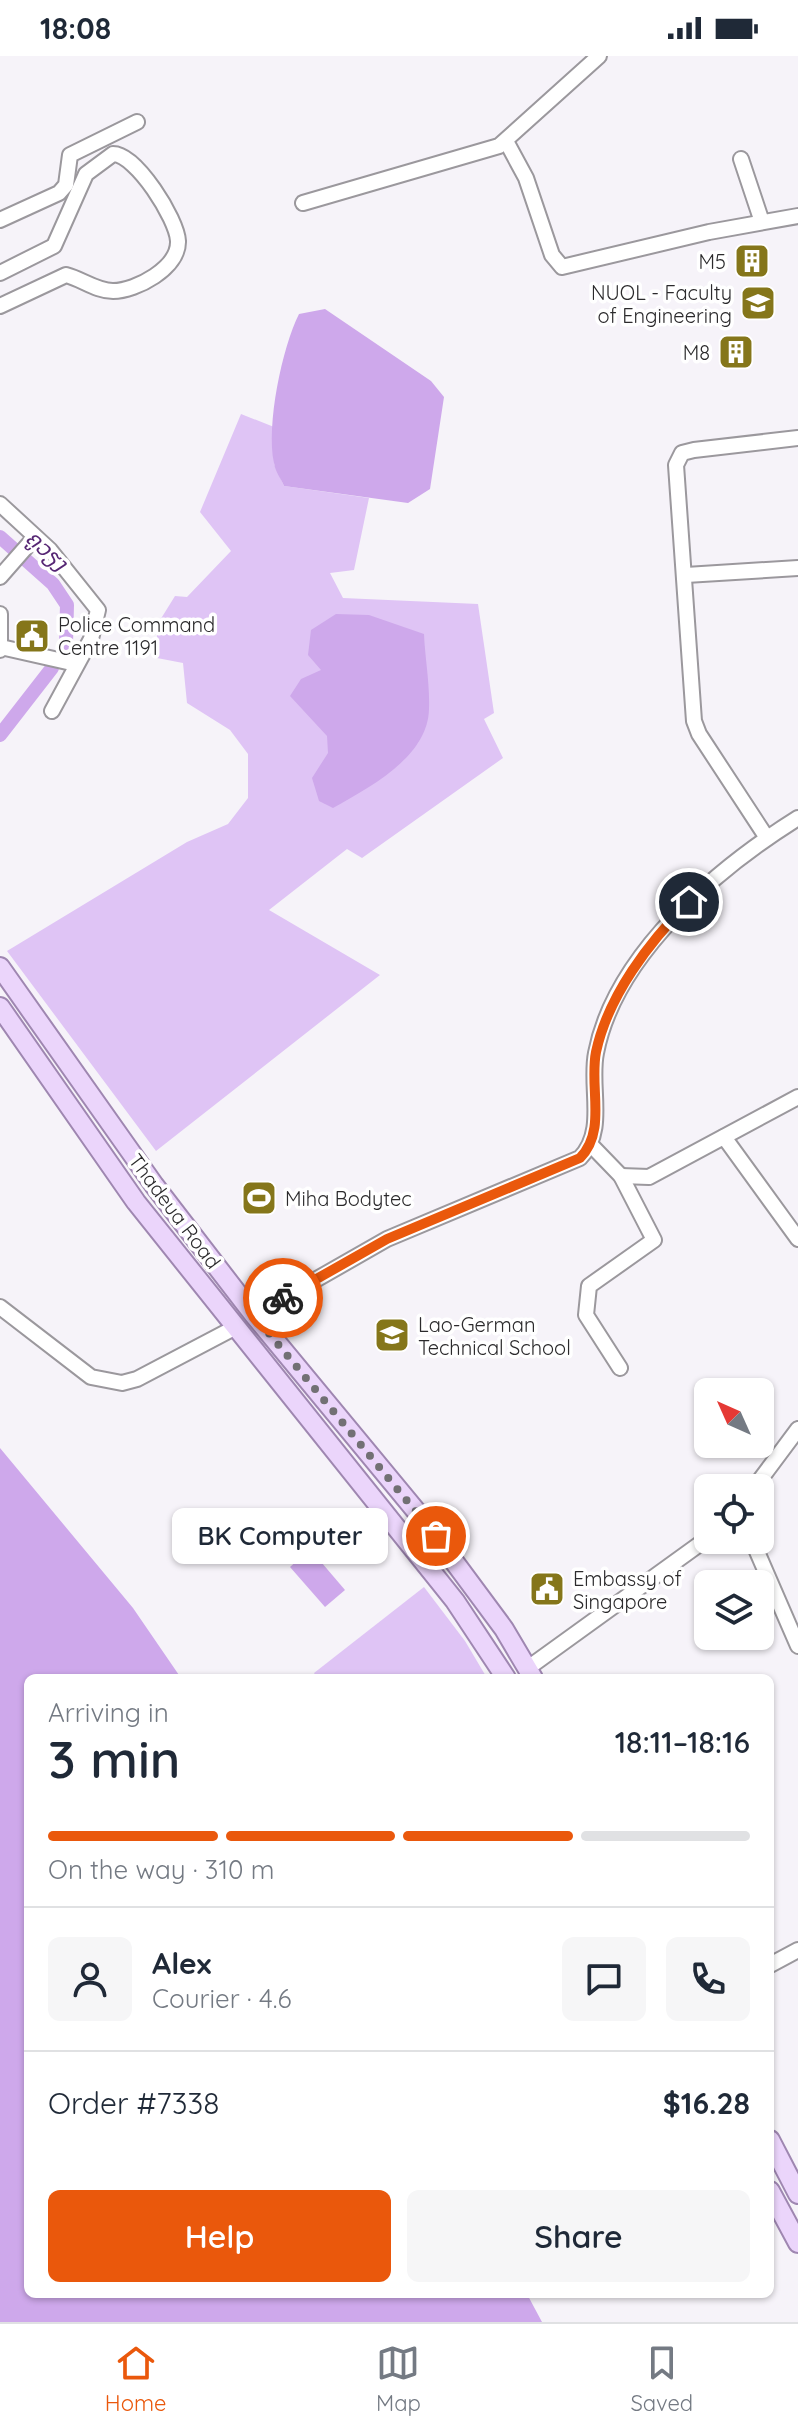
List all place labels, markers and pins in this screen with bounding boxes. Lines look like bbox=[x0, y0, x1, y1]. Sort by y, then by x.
building icon: M5 bbox=[733, 242, 771, 280]
place label: M5 bbox=[699, 249, 726, 274]
place label: NUOL - Faculty of Engineering bbox=[591, 280, 732, 328]
school or university icon: NUOL - Faculty of Engineering bbox=[739, 284, 777, 322]
building icon: M8 bbox=[717, 333, 755, 371]
place label: M8 bbox=[683, 340, 710, 365]
place label: Police Command Centre 1191 bbox=[58, 612, 215, 660]
public building icon: Police Command Centre 1191 bbox=[13, 617, 51, 655]
pin bbox=[655, 868, 723, 936]
sports icon: Miha Bodytec bbox=[240, 1179, 278, 1217]
place label: Miha Bodytec bbox=[285, 1186, 412, 1211]
place label: Lao-German Technical School bbox=[418, 1312, 571, 1360]
school or university icon: Lao-German Technical School bbox=[373, 1316, 411, 1354]
pin bbox=[402, 1502, 470, 1570]
callout: BK Computer bbox=[172, 1508, 388, 1564]
place label: Embassy of Singapore bbox=[573, 1566, 682, 1614]
public building icon: Embassy of Singapore bbox=[528, 1570, 566, 1608]

